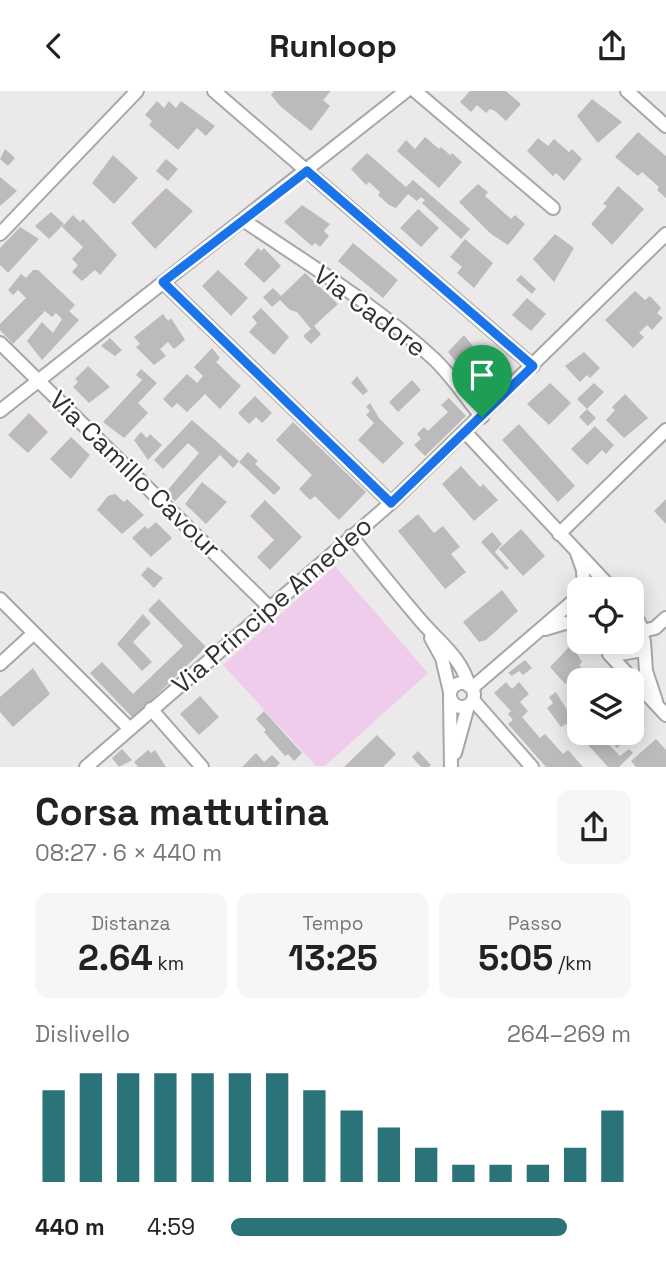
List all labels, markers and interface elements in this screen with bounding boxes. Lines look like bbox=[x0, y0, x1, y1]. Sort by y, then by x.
text: Runloop bbox=[269, 26, 397, 66]
icon: back bbox=[35, 27, 73, 65]
icon: share bbox=[593, 27, 631, 65]
street label: Via Cadore bbox=[307, 257, 433, 365]
pin bbox=[452, 345, 512, 417]
icon: arrive bbox=[463, 356, 501, 394]
street label: Via Camillo Cavour bbox=[42, 383, 228, 565]
street label: Via Principe Amedeo bbox=[165, 509, 379, 701]
map controls bbox=[567, 577, 644, 745]
button: locate bbox=[567, 577, 644, 654]
button: layers bbox=[567, 668, 644, 745]
text: Corsa mattutina bbox=[35, 788, 329, 836]
button: share bbox=[557, 790, 631, 864]
text: 08:27 · 6 × 440 m bbox=[35, 838, 222, 868]
text: Distanza bbox=[91, 911, 171, 936]
text: Tempo bbox=[303, 911, 363, 936]
text: Passo bbox=[508, 911, 562, 936]
text: 2.64 bbox=[78, 936, 153, 980]
text: 13:25 bbox=[288, 936, 378, 980]
text: 5:05 bbox=[478, 936, 553, 980]
text: km bbox=[153, 951, 184, 976]
text: /km bbox=[553, 951, 592, 976]
text: Dislivello bbox=[35, 1019, 130, 1049]
text: 264–269 m bbox=[507, 1019, 631, 1049]
text: 440 m bbox=[35, 1212, 105, 1242]
text: 4:59 bbox=[147, 1212, 195, 1242]

